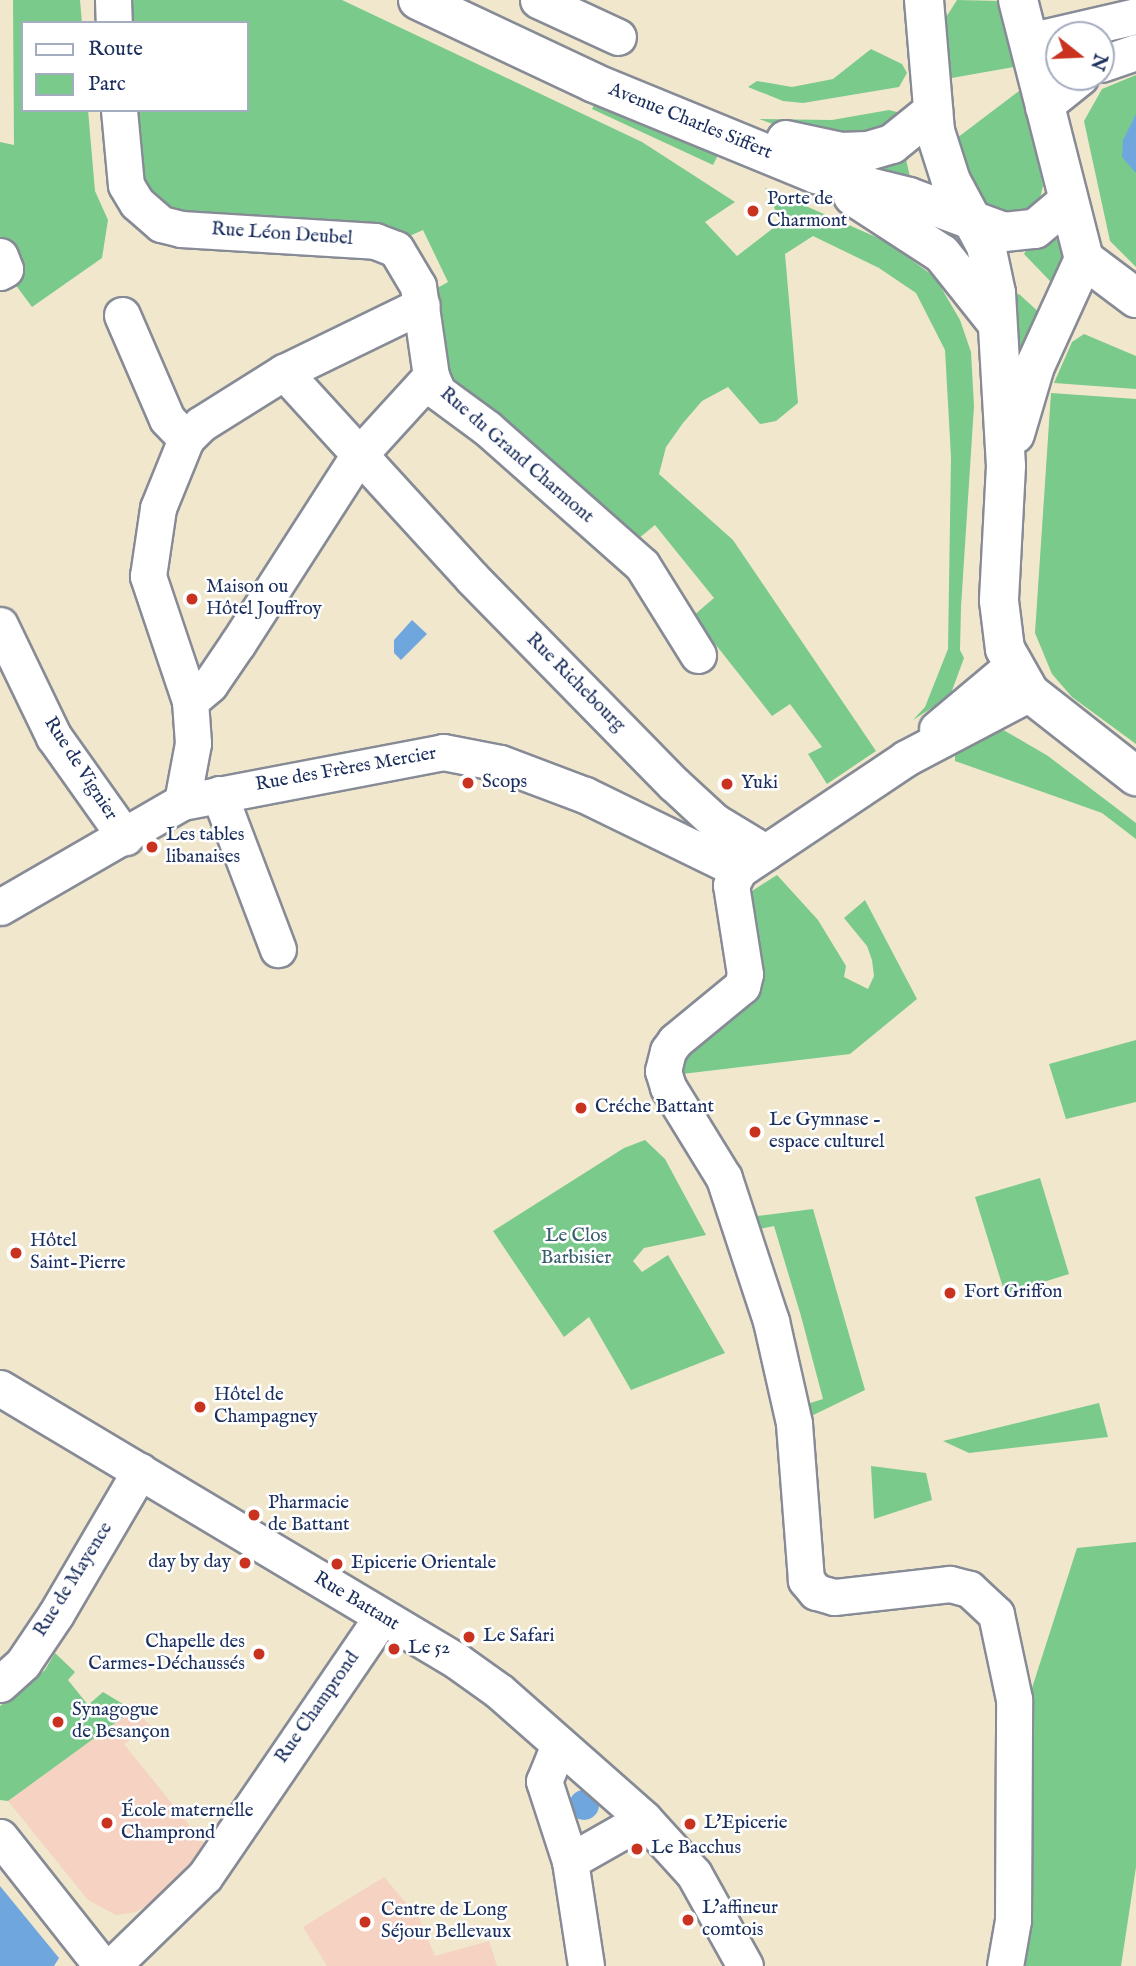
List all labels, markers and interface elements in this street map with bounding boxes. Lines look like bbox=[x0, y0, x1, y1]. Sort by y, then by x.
legend bbox=[21, 21, 248, 112]
north arrow bbox=[1045, 21, 1115, 91]
text: Route bbox=[88, 36, 143, 63]
text: N bbox=[1084, 50, 1112, 73]
text: Parc bbox=[88, 71, 126, 98]
street label: Avenue Charles Siffert bbox=[605, 79, 775, 165]
place label: Porte de Charmont bbox=[767, 189, 847, 233]
marker: Porte de Charmont bbox=[745, 203, 761, 219]
street label: Rue Léon Deubel bbox=[210, 219, 354, 251]
street label: Rue du Grand Charmont bbox=[435, 383, 597, 529]
place label: Maison ou Hôtel Jouffroy bbox=[206, 577, 322, 621]
marker: Maison ou Hôtel Jouffroy bbox=[184, 591, 200, 607]
street label: Rue Richebourg bbox=[521, 629, 629, 737]
street label: Rue de Vignier bbox=[38, 713, 122, 825]
street label: Rue des Frères Mercier bbox=[254, 743, 438, 797]
place label: Scops bbox=[482, 772, 527, 794]
place label: Yuki bbox=[741, 773, 778, 795]
marker: Scops bbox=[460, 775, 476, 791]
marker: Yuki bbox=[719, 776, 735, 792]
place label: Les tables libanaises bbox=[166, 825, 245, 869]
marker: Les tables libanaises bbox=[144, 839, 160, 855]
place label: Créche Battant bbox=[595, 1097, 714, 1119]
marker: Créche Battant bbox=[573, 1100, 589, 1116]
place label: Le Gymnase - espace culturel bbox=[769, 1110, 884, 1154]
marker: Le Gymnase - espace culturel bbox=[747, 1124, 763, 1140]
park label: Le Clos Barbisier bbox=[541, 1226, 611, 1270]
place label: Hôtel Saint-Pierre bbox=[30, 1231, 126, 1275]
marker: Hôtel Saint-Pierre bbox=[8, 1245, 24, 1261]
place label: Fort Griffon bbox=[964, 1282, 1062, 1304]
marker: Fort Griffon bbox=[942, 1285, 958, 1301]
place label: Hôtel de Champagney bbox=[214, 1385, 318, 1429]
marker: Hôtel de Champagney bbox=[192, 1399, 208, 1415]
place label: Pharmacie de Battant bbox=[268, 1493, 350, 1537]
marker: Pharmacie de Battant bbox=[246, 1507, 262, 1523]
street label: Rue de Mayence bbox=[30, 1518, 118, 1642]
place label: day by day bbox=[148, 1552, 231, 1574]
place label: Epicerie Orientale bbox=[351, 1553, 496, 1575]
marker: day by day bbox=[237, 1555, 253, 1571]
marker: Epicerie Orientale bbox=[329, 1556, 345, 1572]
street label: Rue Battant bbox=[309, 1568, 403, 1636]
place label: Le Safari bbox=[483, 1626, 555, 1648]
marker: Le Safari bbox=[461, 1629, 477, 1645]
place label: Chapelle des Carmes-Déchaussés bbox=[88, 1632, 245, 1676]
place label: Le 52 bbox=[408, 1638, 450, 1660]
marker: Le 52 bbox=[386, 1641, 402, 1657]
marker: Chapelle des Carmes-Déchaussés bbox=[251, 1646, 267, 1662]
street label: Rue Champrond bbox=[271, 1648, 365, 1768]
place label: Synagogue de Besançon bbox=[72, 1700, 170, 1744]
marker: Synagogue de Besançon bbox=[50, 1714, 66, 1730]
place label: École maternelle Champrond bbox=[121, 1801, 253, 1845]
place label: L'Epicerie bbox=[704, 1813, 787, 1835]
marker: École maternelle Champrond bbox=[99, 1815, 115, 1831]
marker: L'Epicerie bbox=[682, 1816, 698, 1832]
place label: Le Bacchus bbox=[651, 1838, 741, 1860]
marker: Le Bacchus bbox=[629, 1841, 645, 1857]
place label: L'affineur comtois bbox=[702, 1898, 778, 1942]
place label: Centre de Long Séjour Bellevaux bbox=[381, 1900, 511, 1944]
marker: Centre de Long Séjour Bellevaux bbox=[355, 1912, 375, 1932]
marker: L'affineur comtois bbox=[680, 1912, 696, 1928]

